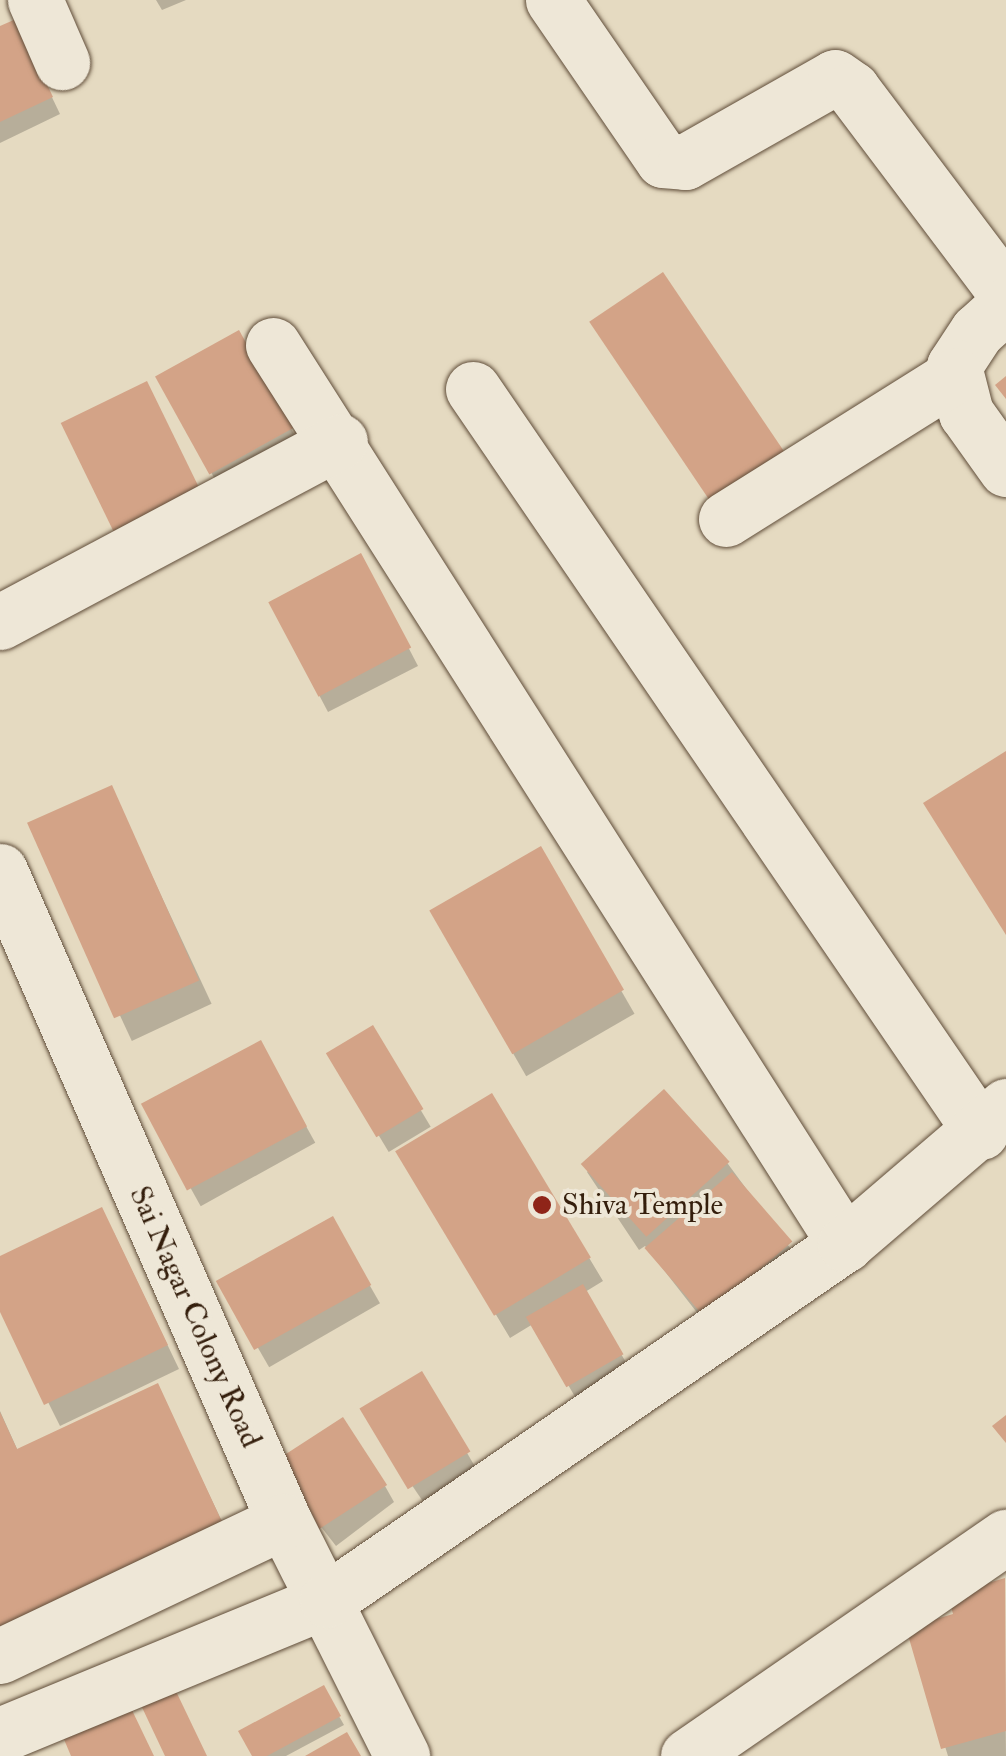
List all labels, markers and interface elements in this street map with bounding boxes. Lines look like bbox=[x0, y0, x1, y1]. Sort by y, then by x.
street label: Sai Nagar Colony Road bbox=[121, 1181, 269, 1453]
place label: Shiva Temple bbox=[562, 1187, 723, 1223]
marker: Shiva Temple bbox=[531, 1194, 553, 1216]

